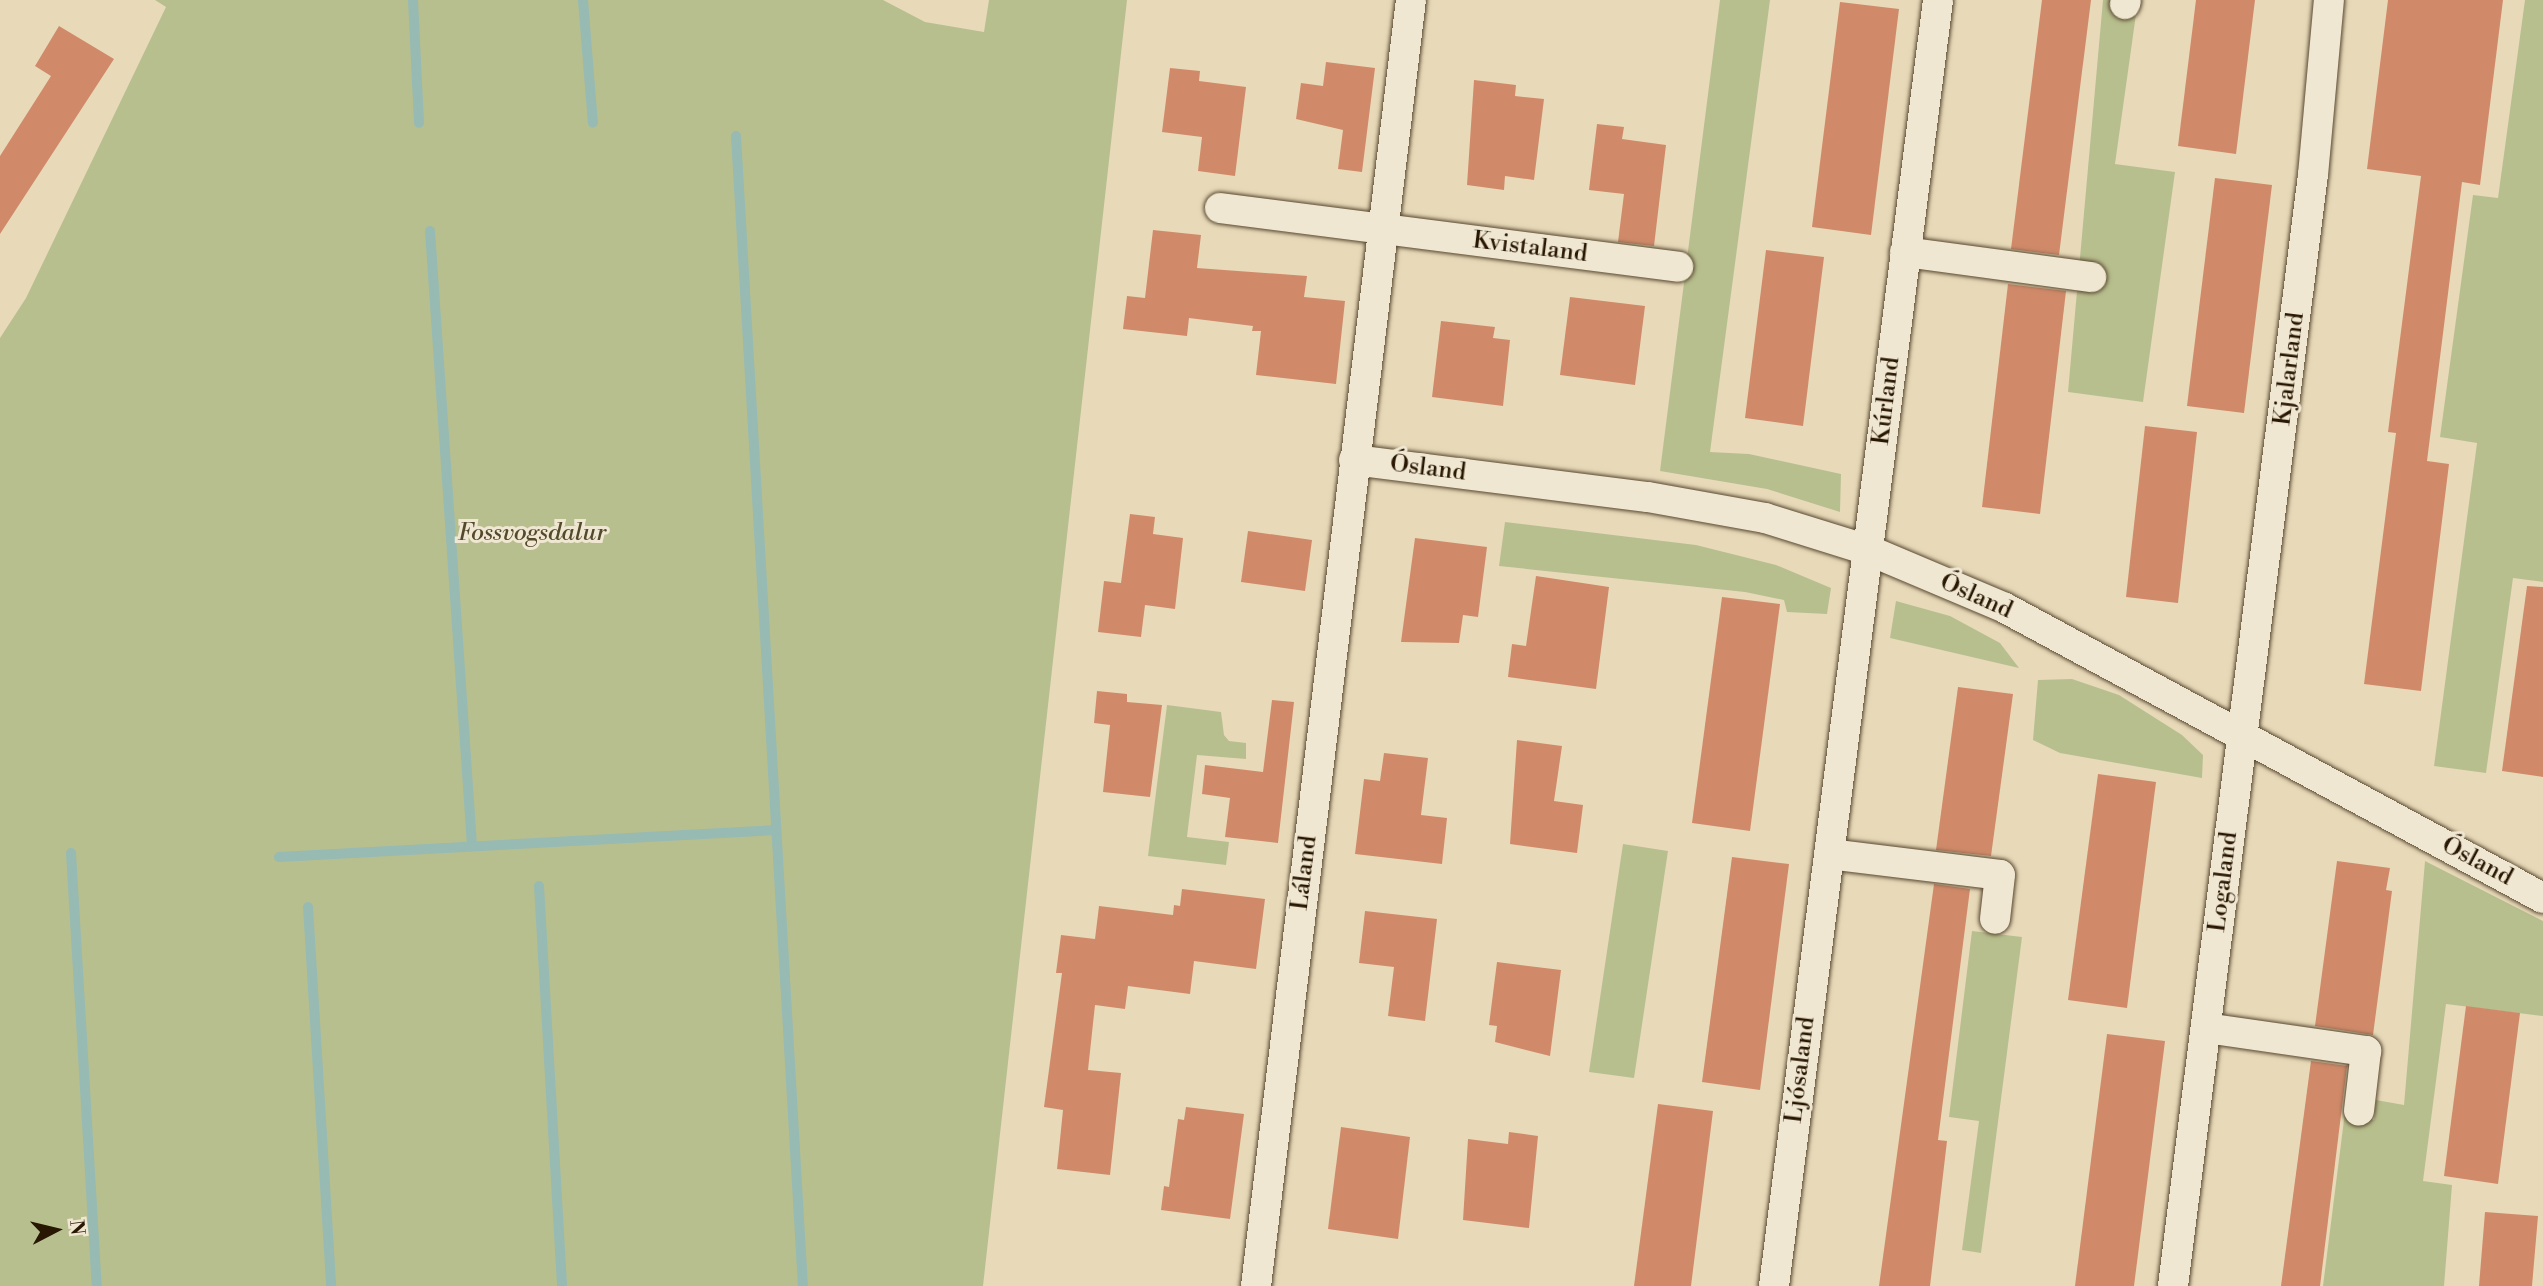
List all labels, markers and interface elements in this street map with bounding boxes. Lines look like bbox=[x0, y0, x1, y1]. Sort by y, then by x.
street label: Kvistaland bbox=[1471, 227, 1589, 269]
street label: Kjalarland bbox=[2269, 311, 2311, 427]
street label: Kúrland bbox=[1867, 355, 1907, 447]
street label: Ósland bbox=[1388, 450, 1468, 488]
park label: Fossvogsdalur bbox=[458, 520, 606, 548]
street label: Ósland bbox=[1935, 568, 2017, 626]
street label: Logaland bbox=[2204, 830, 2244, 934]
street label: Ósland bbox=[2436, 831, 2518, 893]
street label: Láland bbox=[1286, 834, 1324, 912]
street label: Ljósaland bbox=[1780, 1015, 1822, 1125]
north arrow bbox=[21, 1195, 91, 1265]
text: N bbox=[64, 1219, 90, 1236]

